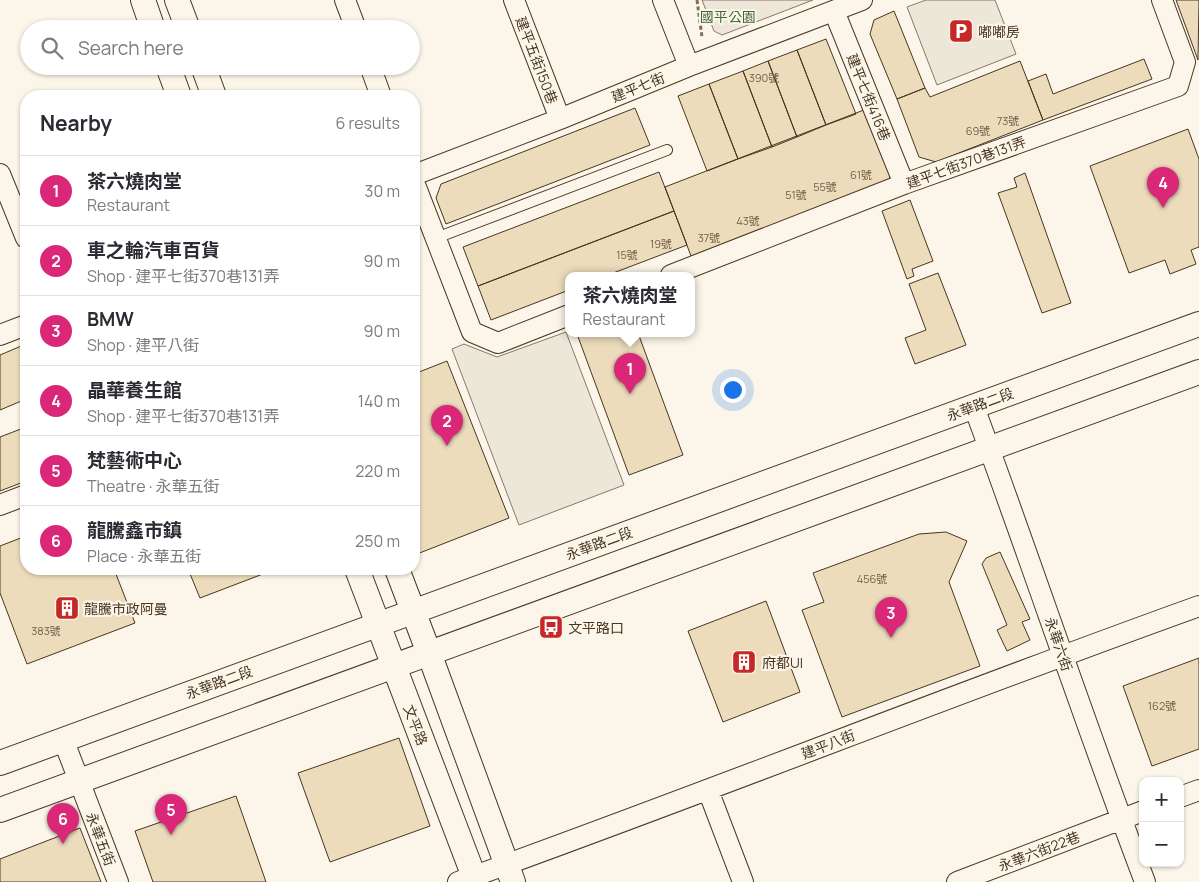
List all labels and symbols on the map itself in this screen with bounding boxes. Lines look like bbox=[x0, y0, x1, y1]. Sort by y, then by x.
park label: 國平公園 bbox=[700, 7, 756, 26]
street label: 建平五街150巷 bbox=[512, 14, 562, 106]
parking icon: 嘟嘟房 bbox=[948, 18, 974, 44]
place label: 嘟嘟房 bbox=[978, 22, 1020, 41]
street label: 建平七街416巷 bbox=[843, 51, 895, 143]
street label: 建平七街 bbox=[608, 68, 668, 106]
house number: 390號 bbox=[749, 70, 779, 85]
house number: 73號 bbox=[997, 113, 1019, 128]
house number: 69號 bbox=[966, 123, 990, 138]
street label: 建平七街370巷131弄 bbox=[904, 132, 1028, 192]
house number: 61號 bbox=[850, 167, 872, 182]
pin: 4 bbox=[1147, 167, 1179, 208]
house number: 55號 bbox=[813, 179, 837, 194]
house number: 51號 bbox=[785, 187, 807, 202]
house number: 43號 bbox=[736, 213, 760, 228]
house number: 37號 bbox=[698, 230, 720, 245]
house number: 19號 bbox=[650, 236, 672, 251]
house number: 15號 bbox=[616, 247, 638, 262]
pin: 1 bbox=[614, 353, 646, 394]
your location bbox=[720, 377, 746, 403]
street label: 永華路二段 bbox=[944, 383, 1016, 425]
pin: 2 bbox=[431, 405, 463, 446]
street label: 永華路二段 bbox=[563, 522, 635, 564]
house number: 456號 bbox=[857, 571, 887, 586]
building icon: 龍騰市政阿曼 bbox=[54, 595, 80, 621]
pin: 3 bbox=[875, 597, 907, 638]
place label: 龍騰市政阿曼 bbox=[84, 599, 168, 618]
bus stop icon: 文平路口 bbox=[538, 614, 564, 640]
street label: 永華六街 bbox=[1041, 614, 1077, 674]
place label: 文平路口 bbox=[568, 618, 624, 637]
house number: 383號 bbox=[31, 623, 61, 638]
building icon: 府都UI bbox=[731, 649, 757, 675]
place label: 府都UI bbox=[762, 653, 803, 672]
street label: 永華路二段 bbox=[183, 661, 255, 703]
house number: 162號 bbox=[1148, 698, 1176, 713]
street label: 文平路 bbox=[400, 702, 432, 748]
street label: 建平八街 bbox=[798, 725, 858, 763]
pin: 5 bbox=[155, 794, 187, 835]
pin: 6 bbox=[47, 803, 79, 844]
street label: 永華五街 bbox=[82, 809, 120, 869]
street label: 永華六街22巷 bbox=[995, 827, 1083, 875]

